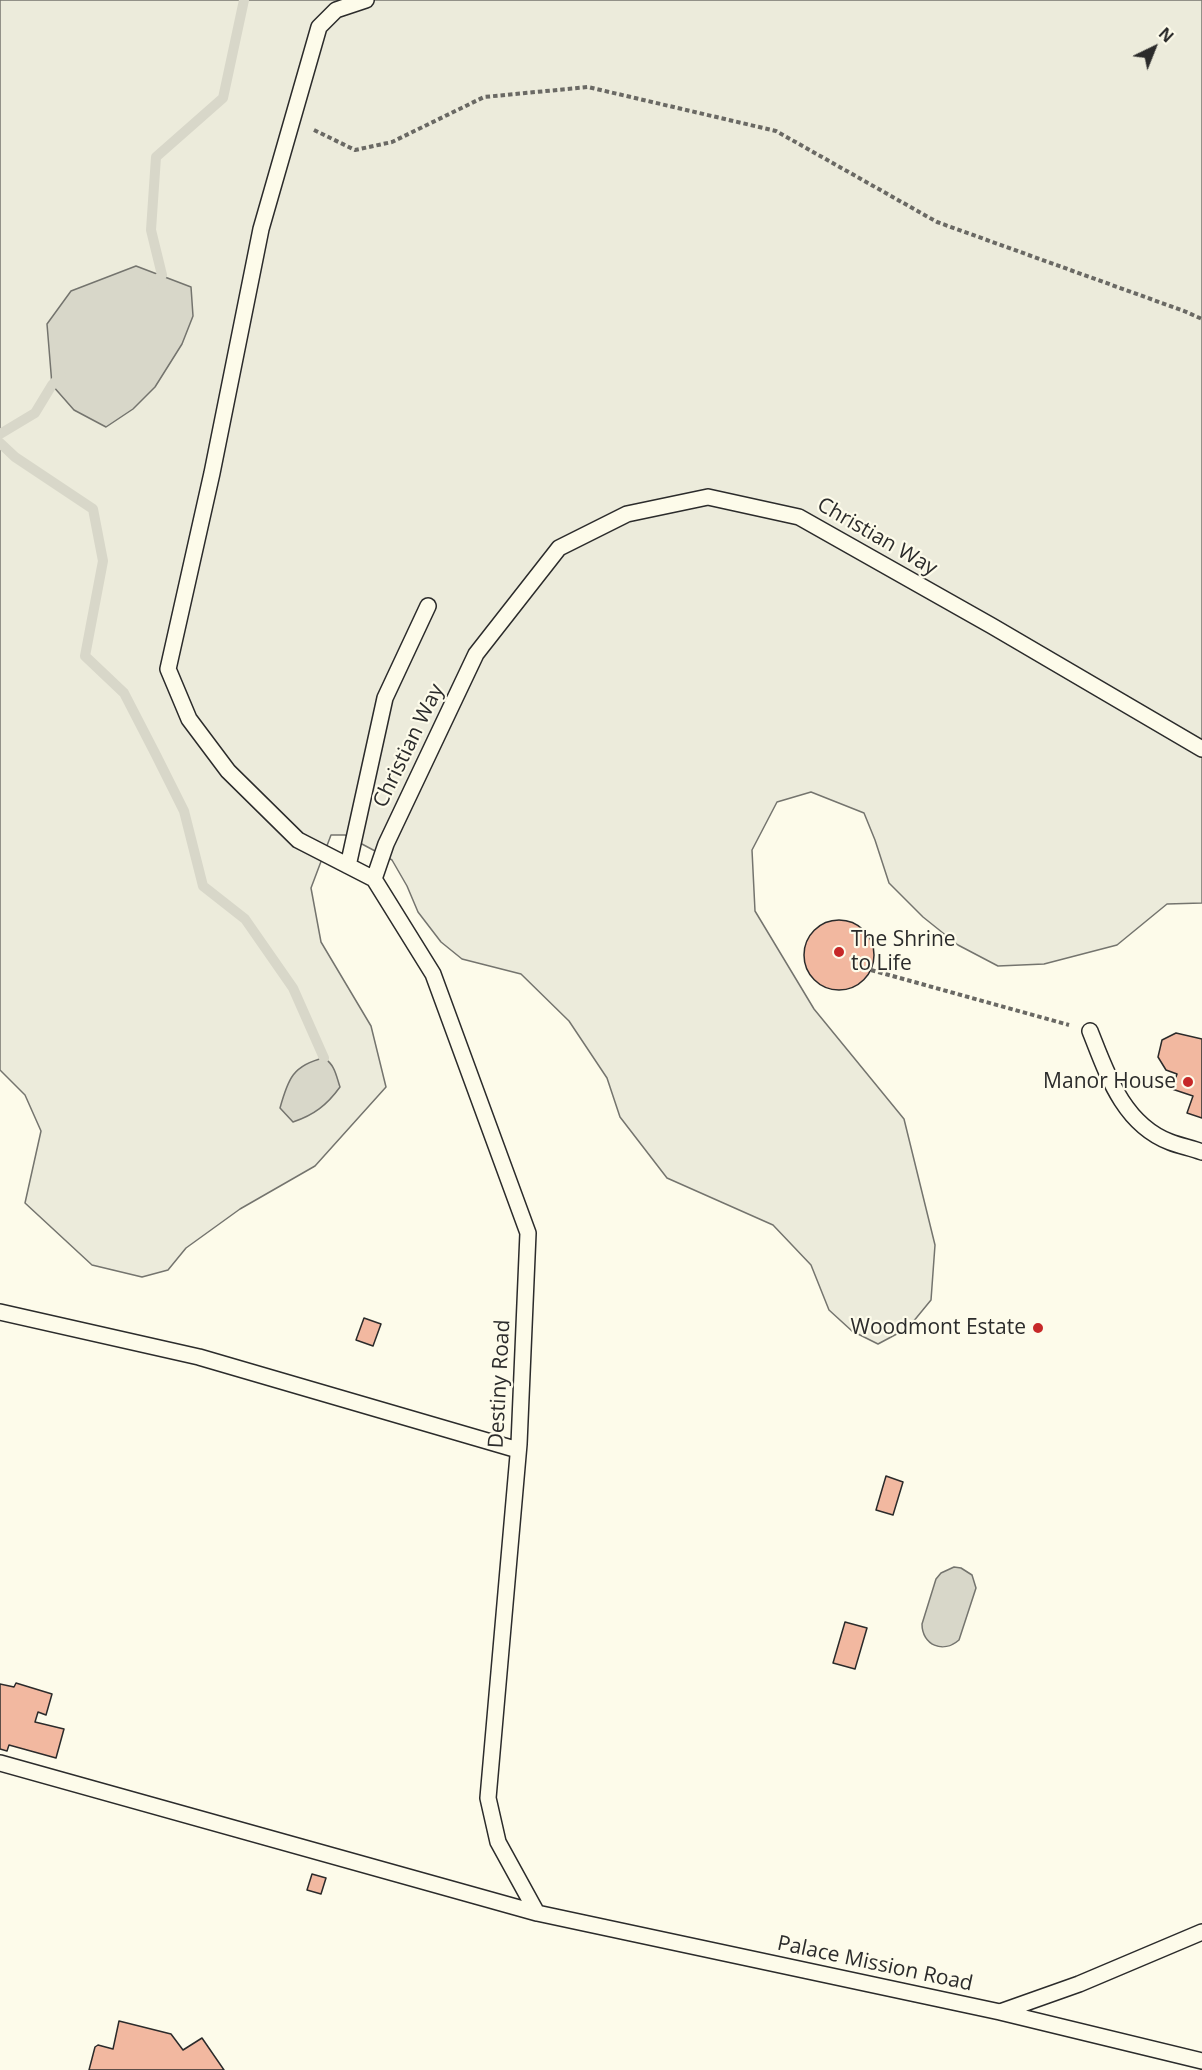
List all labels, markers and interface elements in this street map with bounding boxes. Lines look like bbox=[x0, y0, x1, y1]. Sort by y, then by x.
north arrow bbox=[1124, 18, 1184, 78]
text: N bbox=[1154, 22, 1179, 47]
street label: Christian Way bbox=[813, 492, 941, 582]
street label: Christian Way bbox=[368, 680, 450, 812]
place label: The Shrine to Life bbox=[851, 927, 956, 977]
marker: The Shrine to Life bbox=[832, 945, 846, 959]
place label: Manor House bbox=[1043, 1069, 1176, 1095]
marker: Manor House bbox=[1181, 1075, 1195, 1089]
place label: Woodmont Estate bbox=[850, 1315, 1026, 1341]
street label: Destiny Road bbox=[484, 1319, 516, 1449]
marker: Woodmont Estate bbox=[1031, 1321, 1045, 1335]
street label: Palace Mission Road bbox=[775, 1931, 975, 1997]

